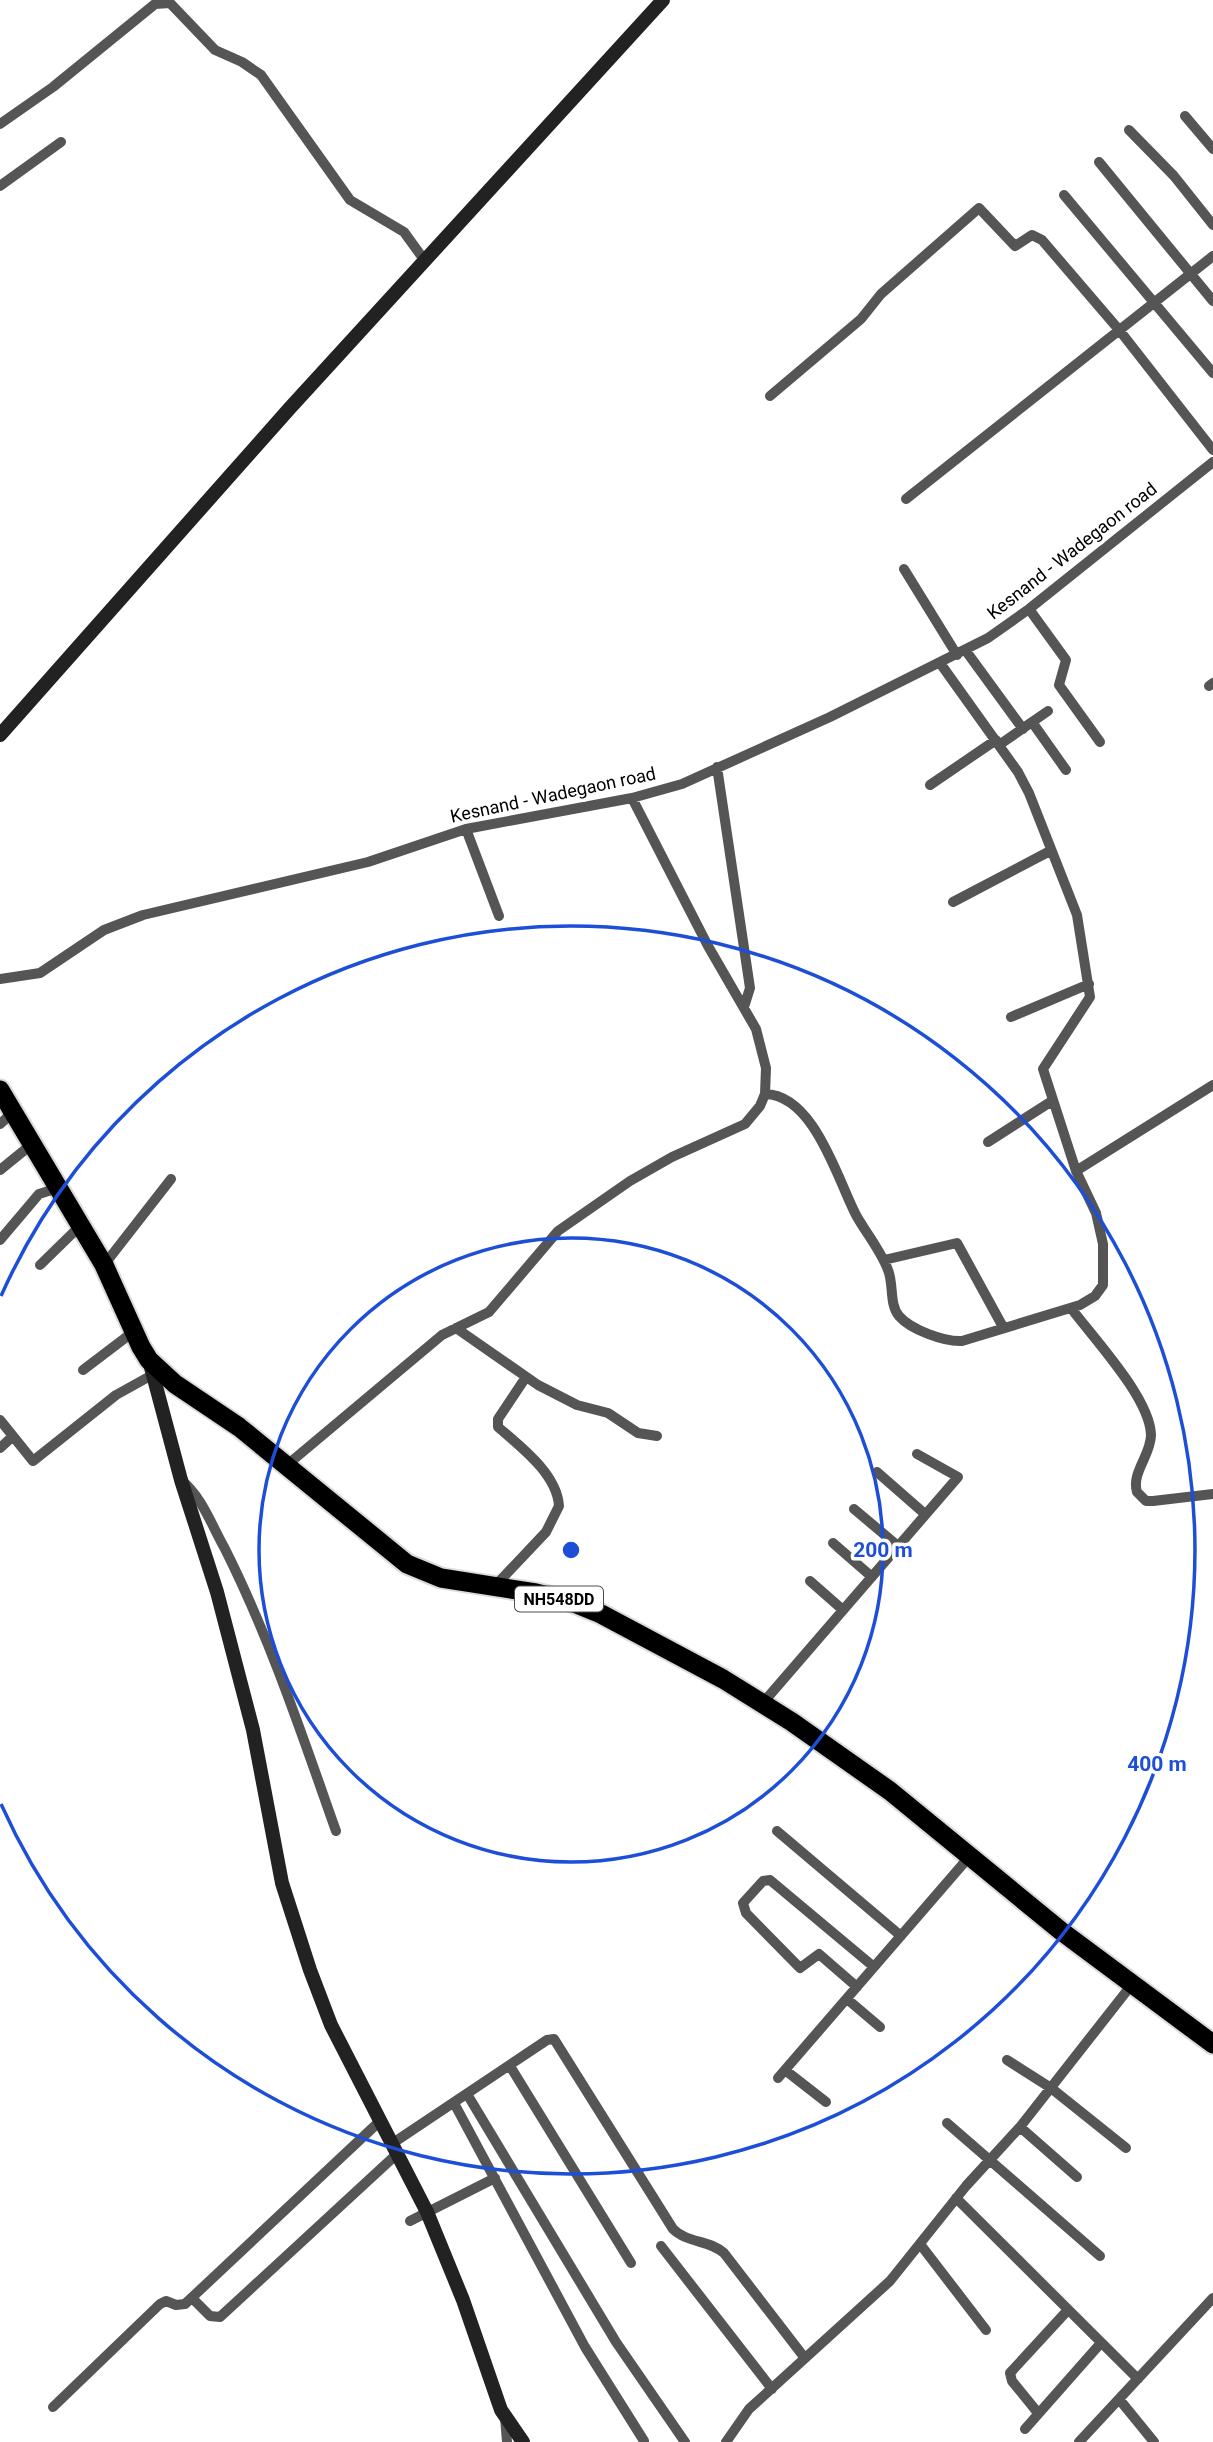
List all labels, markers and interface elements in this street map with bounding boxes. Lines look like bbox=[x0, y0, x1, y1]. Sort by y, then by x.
street label: Kesnand - Wadegaon road bbox=[983, 478, 1161, 623]
street label: Kesnand - Wadegaon road bbox=[448, 762, 658, 827]
centre of rings bbox=[559, 1538, 583, 1562]
text: 200 m bbox=[853, 1538, 913, 1562]
road number: NH548DD bbox=[515, 1586, 603, 1611]
text: 400 m bbox=[1127, 1752, 1187, 1776]

